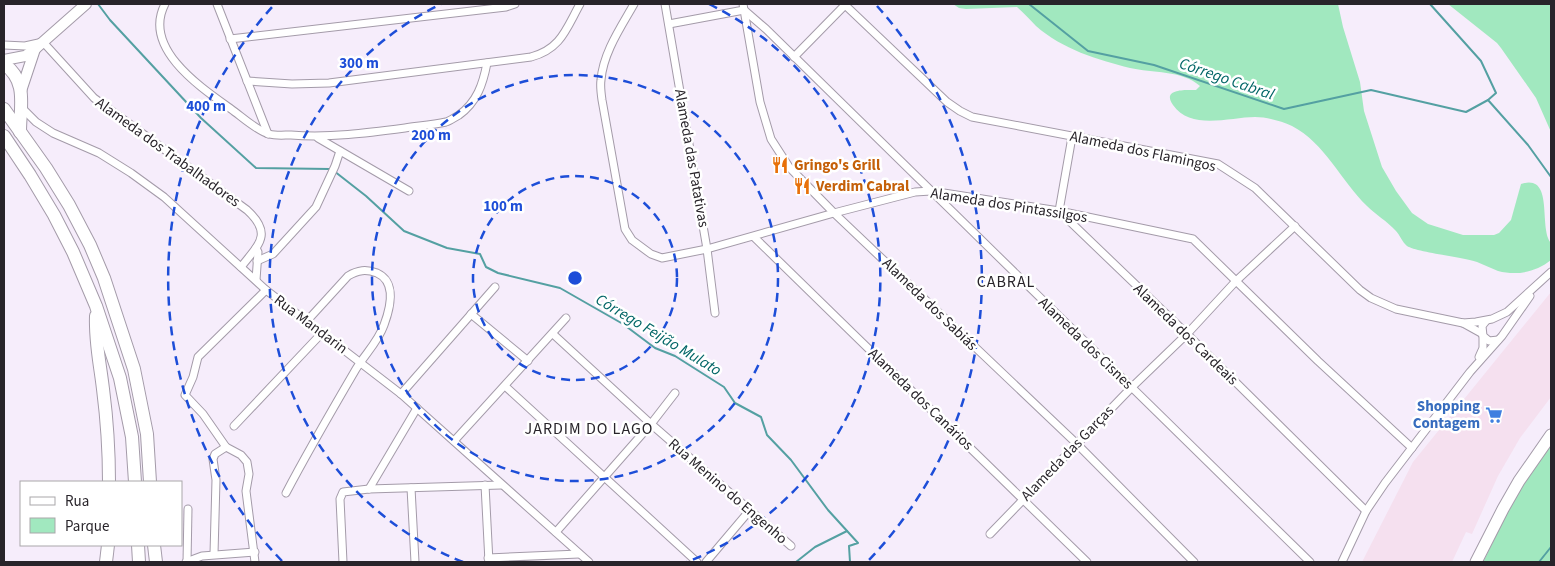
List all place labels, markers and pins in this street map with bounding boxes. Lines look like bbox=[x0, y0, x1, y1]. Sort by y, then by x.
restaurant icon: Gringo's Grill bbox=[770, 155, 790, 175]
place label: Gringo's Grill bbox=[794, 155, 881, 176]
restaurant icon: Verdim Cabral bbox=[792, 176, 812, 196]
place label: Verdim Cabral bbox=[815, 176, 910, 197]
centre of rings bbox=[566, 269, 584, 287]
place label: Shopping Contagem bbox=[1413, 396, 1480, 434]
supermarket icon: Shopping Contagem bbox=[1484, 405, 1504, 425]

